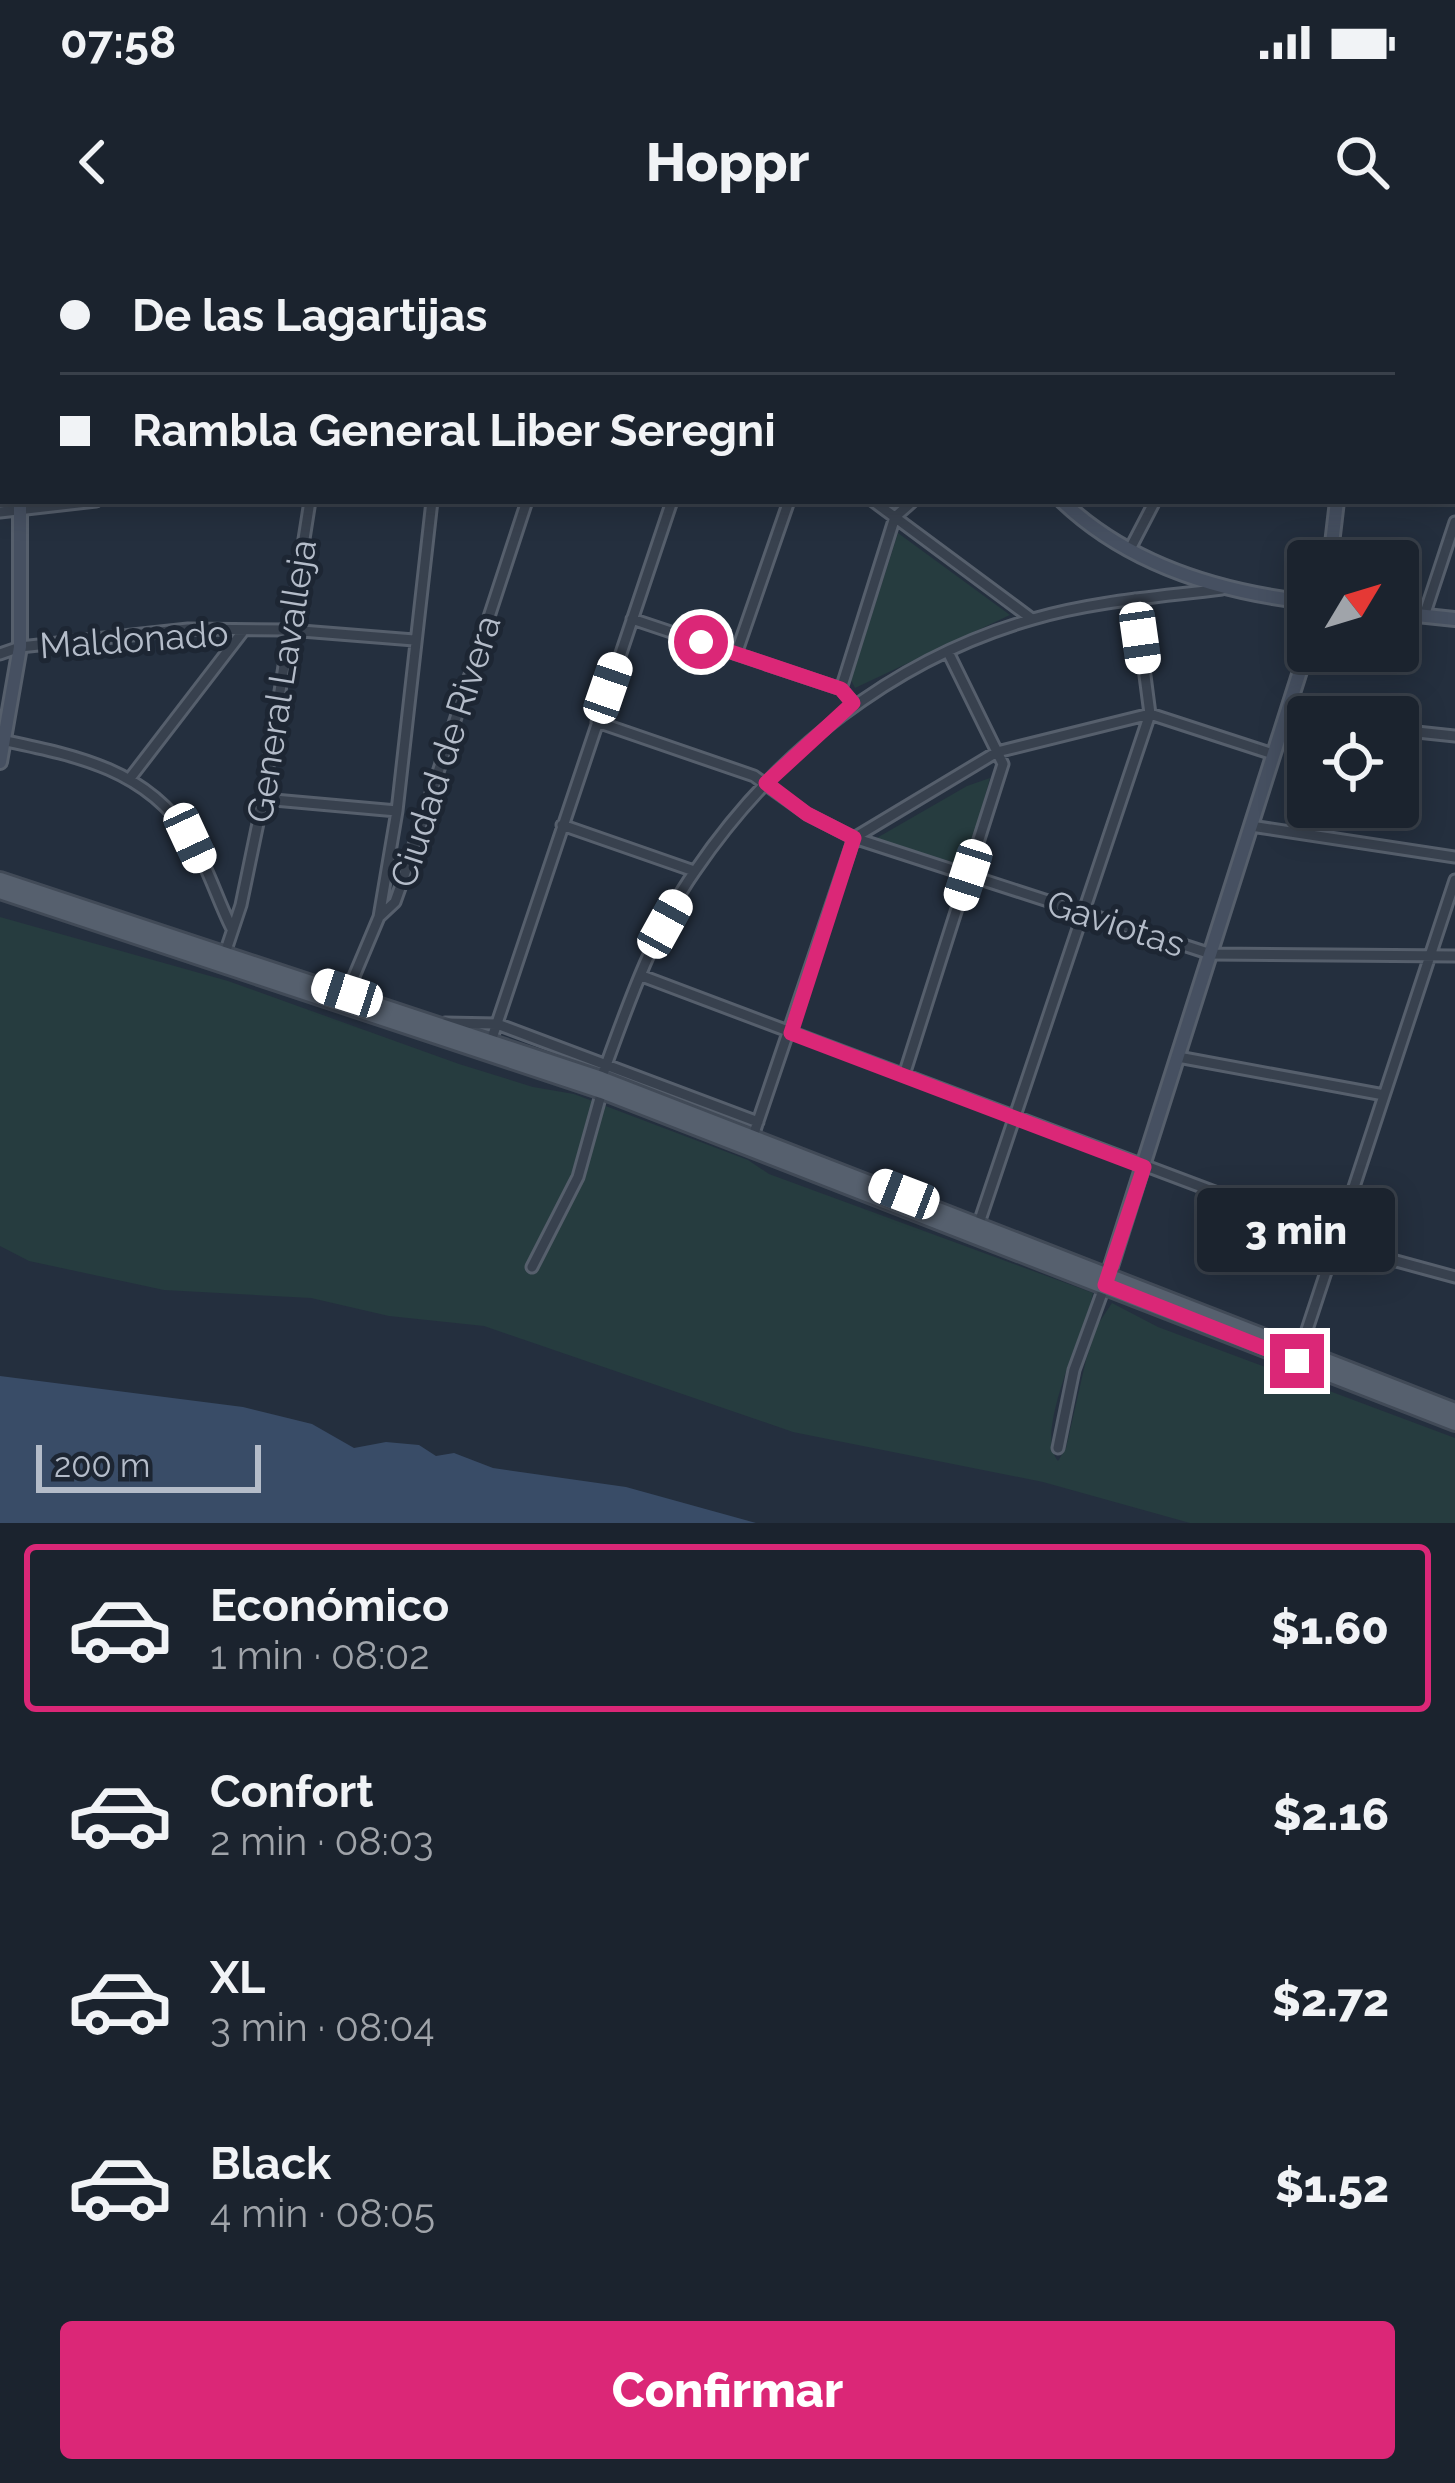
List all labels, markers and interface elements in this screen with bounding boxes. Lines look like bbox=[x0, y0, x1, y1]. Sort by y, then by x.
text: 07:58 bbox=[60, 16, 176, 69]
icon: back bbox=[60, 129, 126, 195]
icon: search bbox=[1329, 129, 1395, 195]
text: Hoppr bbox=[646, 130, 809, 194]
text: De las Lagartijas bbox=[132, 289, 488, 342]
text: Rambla General Liber Seregni bbox=[132, 404, 776, 457]
street label: General Lavalleja bbox=[238, 537, 324, 825]
north arrow bbox=[1287, 540, 1419, 672]
map controls bbox=[1287, 540, 1419, 828]
car bbox=[1117, 600, 1163, 676]
street label: Ciudad de Rivera bbox=[381, 610, 509, 892]
street label: Maldonado bbox=[38, 611, 230, 667]
route start bbox=[674, 615, 728, 669]
car bbox=[579, 648, 637, 728]
button: locate bbox=[1287, 696, 1419, 828]
car bbox=[158, 798, 222, 878]
car bbox=[940, 835, 996, 915]
street label: Gaviotas bbox=[1042, 881, 1190, 965]
car bbox=[632, 884, 698, 964]
car bbox=[307, 965, 387, 1021]
car bbox=[864, 1164, 944, 1224]
callout: 3 min bbox=[1198, 1187, 1396, 1271]
text: 3 min bbox=[1245, 1207, 1347, 1253]
route end bbox=[1270, 1334, 1324, 1388]
scale bar bbox=[36, 1439, 261, 1492]
text: 200 m bbox=[54, 1446, 150, 1485]
icon: car bbox=[66, 1574, 174, 1682]
text: Económico bbox=[210, 1579, 449, 1632]
text: $1.60 bbox=[1271, 1602, 1389, 1655]
text: 1 min · 08:02 bbox=[210, 1632, 430, 1678]
icon: car bbox=[66, 1760, 174, 1868]
text: Confort bbox=[210, 1765, 373, 1818]
text: $2.16 bbox=[1273, 1788, 1389, 1841]
text: 2 min · 08:03 bbox=[210, 1818, 434, 1864]
icon: car bbox=[66, 1946, 174, 2054]
text: XL bbox=[210, 1951, 265, 2004]
text: $2.72 bbox=[1272, 1974, 1389, 2027]
text: 3 min · 08:04 bbox=[210, 2004, 435, 2050]
icon: car bbox=[66, 2132, 174, 2240]
text: Black bbox=[210, 2137, 331, 2190]
text: $1.52 bbox=[1275, 2160, 1389, 2213]
text: 4 min · 08:05 bbox=[210, 2190, 435, 2236]
button: Confirmar bbox=[60, 2321, 1395, 2459]

